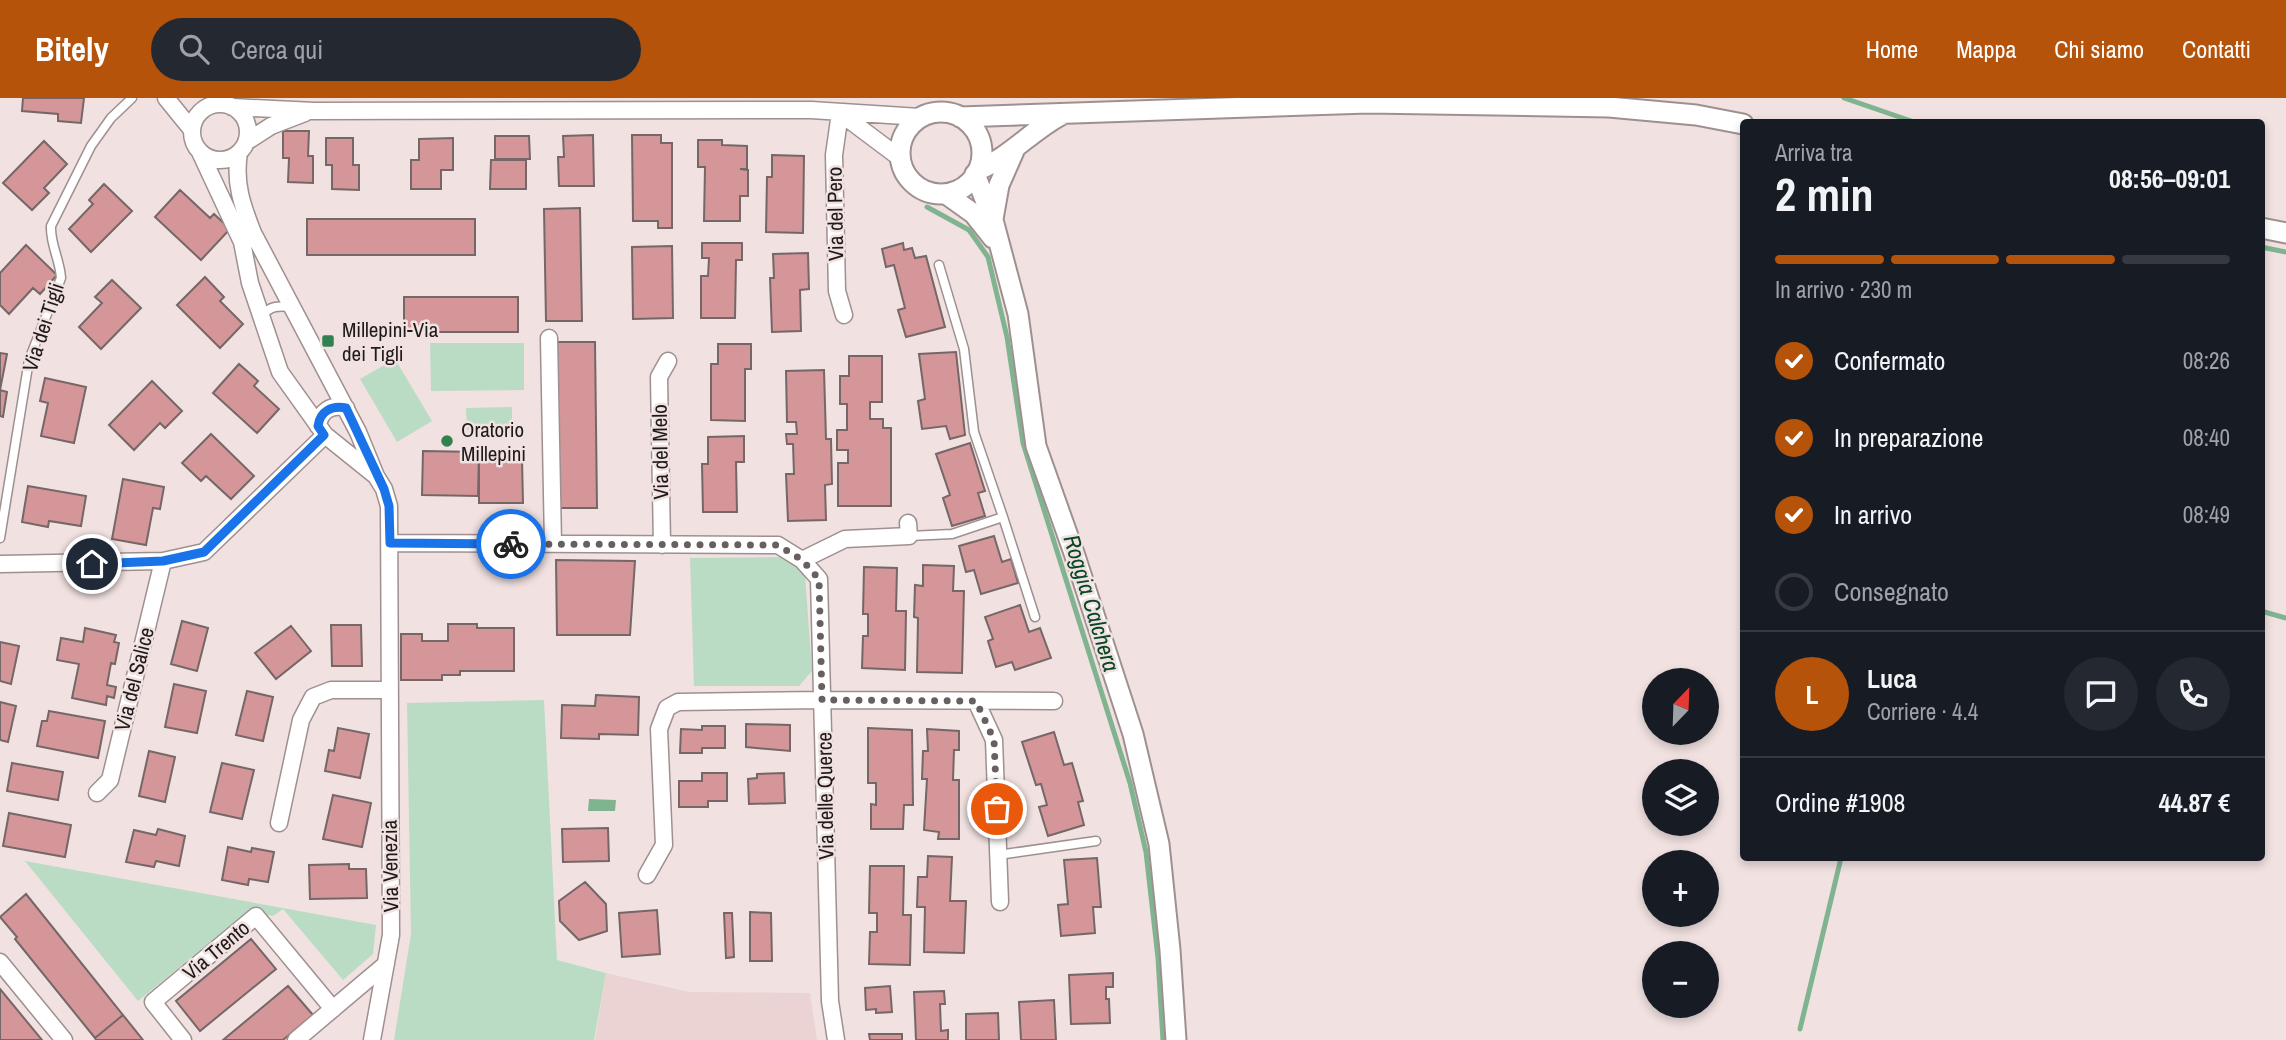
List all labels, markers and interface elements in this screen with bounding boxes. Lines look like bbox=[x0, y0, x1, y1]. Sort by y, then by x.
search box bbox=[151, 18, 641, 81]
text: Bitely bbox=[35, 27, 109, 71]
icon: search bbox=[175, 30, 213, 68]
text: Cerca qui bbox=[231, 32, 323, 67]
text: Home bbox=[1866, 33, 1918, 65]
text: Mappa bbox=[1956, 33, 2016, 65]
text: Chi siamo bbox=[2054, 33, 2144, 65]
text: Contatti bbox=[2182, 33, 2251, 65]
text: Arriva tra bbox=[1775, 137, 1853, 168]
text: 08:56–09:01 bbox=[2109, 161, 2230, 196]
text: 2 min bbox=[1775, 163, 1874, 225]
street label: Via del Pero bbox=[820, 167, 850, 261]
text: In arrivo · 230 m bbox=[1775, 274, 1912, 305]
street label: Via dei Tigli bbox=[15, 279, 71, 375]
place label: Millepini-Via dei Tigli bbox=[342, 315, 439, 368]
marker: Millepini-Via dei Tigli bbox=[320, 333, 336, 349]
icon: check bbox=[1775, 342, 1813, 380]
text: Confermato bbox=[1834, 343, 1945, 378]
text: 08:26 bbox=[2183, 345, 2230, 376]
street label: Via del Melo bbox=[645, 404, 675, 500]
place label: Oratorio Millepini bbox=[461, 415, 526, 468]
icon: check bbox=[1775, 419, 1813, 457]
text: In preparazione bbox=[1834, 420, 1983, 455]
text: 08:40 bbox=[2183, 422, 2230, 453]
marker: Oratorio Millepini bbox=[439, 433, 455, 449]
icon: check bbox=[1775, 496, 1813, 534]
text: In arrivo bbox=[1834, 497, 1912, 532]
text: 08:49 bbox=[2183, 499, 2230, 530]
courier bbox=[476, 509, 546, 579]
icon: bike bbox=[492, 525, 530, 563]
water label: Roggia Calchera bbox=[1056, 531, 1128, 675]
pin bbox=[62, 534, 122, 594]
icon: home bbox=[73, 545, 111, 583]
text: Consegnato bbox=[1834, 574, 1949, 609]
street label: Via del Salice bbox=[107, 624, 161, 734]
button: chat bbox=[2064, 657, 2138, 731]
button: phone bbox=[2156, 657, 2230, 731]
text: Luca bbox=[1867, 661, 1917, 696]
north arrow bbox=[1642, 668, 1718, 746]
map controls bbox=[1642, 668, 1719, 1018]
text: L bbox=[1805, 677, 1819, 712]
text: Corriere · 4.4 bbox=[1867, 696, 1978, 727]
street label: Via delle Querce bbox=[809, 732, 841, 860]
button: layers bbox=[1642, 759, 1719, 836]
pin bbox=[967, 779, 1027, 839]
text: Ordine #1908 bbox=[1775, 785, 1905, 820]
text: 44.87 € bbox=[2159, 785, 2230, 820]
icon: bag bbox=[978, 790, 1016, 828]
street label: Via Venezia bbox=[375, 819, 405, 913]
button: + bbox=[1642, 850, 1719, 927]
street label: Via Trento bbox=[176, 913, 256, 987]
button: − bbox=[1642, 941, 1719, 1018]

